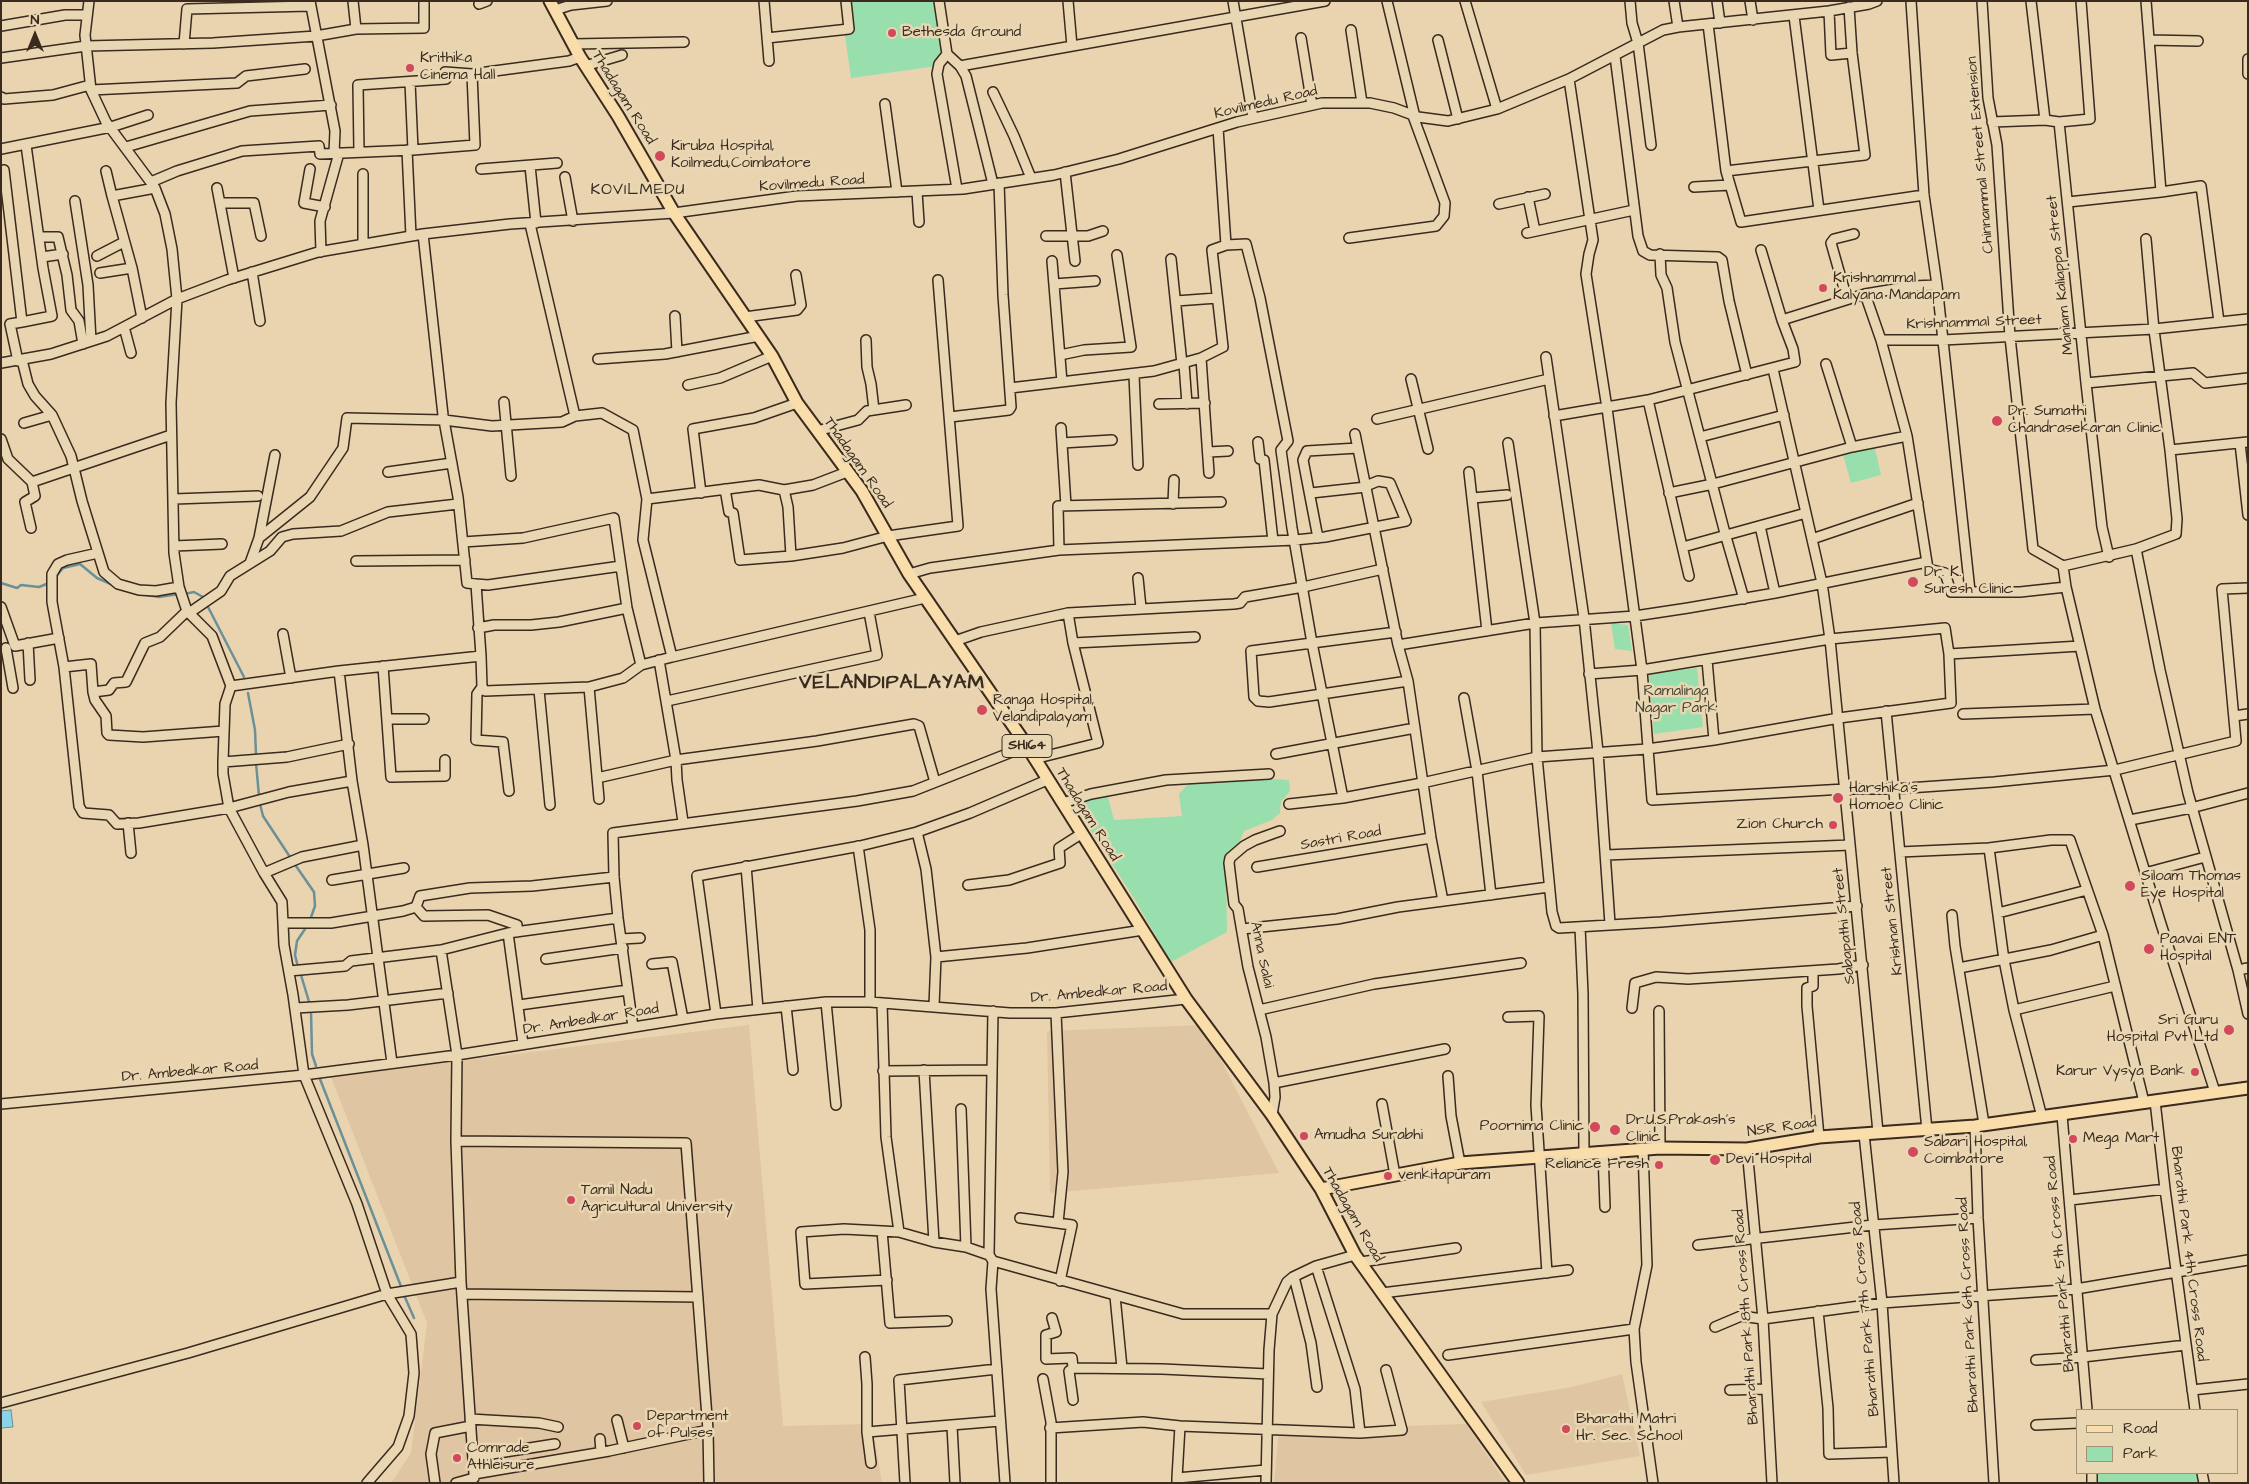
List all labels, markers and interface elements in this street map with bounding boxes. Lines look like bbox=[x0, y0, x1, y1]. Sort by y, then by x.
north arrow bbox=[10, 10, 60, 60]
text: N bbox=[31, 10, 39, 30]
place label: Bethesda Ground bbox=[902, 24, 1021, 42]
marker: Bethesda Ground bbox=[886, 27, 898, 39]
street label: Thadagam Road bbox=[587, 48, 659, 148]
place label: Krithika Cinema Hall bbox=[420, 50, 495, 85]
street label: Chinnammal Street Extension bbox=[1963, 56, 1999, 254]
marker: Krithika Cinema Hall bbox=[404, 62, 416, 74]
street label: Kovilmedu Road bbox=[1213, 82, 1319, 124]
place label: Kiruba Hospital, Koilmedu,Coimbatore bbox=[671, 138, 811, 173]
marker: Kiruba Hospital, Koilmedu,Coimbatore bbox=[653, 149, 667, 163]
street label: Kovilmedu Road bbox=[759, 171, 865, 197]
district label: KOVILMEDU bbox=[589, 181, 687, 201]
street label: Maniam Kaliappa Street bbox=[2044, 194, 2078, 356]
place label: Krishnammal Kalyana Mandapam bbox=[1833, 270, 1960, 305]
marker: Krishnammal Kalyana Mandapam bbox=[1817, 282, 1829, 294]
street label: Krishnammal Street bbox=[1906, 312, 2042, 334]
place label: Dr. Sumathi Chandrasekaran Clinic bbox=[2008, 403, 2161, 438]
street label: Thadagam Road bbox=[819, 414, 895, 512]
marker: Dr. Sumathi Chandrasekaran Clinic bbox=[1990, 414, 2004, 428]
place label: Dr. K. Suresh Clinic bbox=[1924, 564, 2013, 599]
marker: Dr. K. Suresh Clinic bbox=[1906, 575, 1920, 589]
district label: VELANDIPALAYAM bbox=[797, 672, 987, 696]
park label: Ramalinga Nagar Park bbox=[1635, 683, 1717, 718]
place label: Ranga Hospital, Velandipalayam bbox=[993, 692, 1095, 727]
marker: Ranga Hospital, Velandipalayam bbox=[975, 703, 989, 717]
road number: SH164 bbox=[1002, 734, 1052, 758]
street label: Thadagam Road bbox=[1051, 765, 1123, 865]
place label: Harshika's Homoeo Clinic bbox=[1849, 780, 1944, 815]
marker: Harshika's Homoeo Clinic bbox=[1831, 791, 1845, 805]
place label: Zion Church bbox=[1736, 816, 1823, 834]
marker: Zion Church bbox=[1827, 819, 1839, 831]
street label: Sastri Road bbox=[1299, 823, 1383, 855]
street label: Krishnan Street bbox=[1878, 866, 1908, 976]
street label: Sabapathi Street bbox=[1830, 867, 1860, 985]
place label: Siloam Thomas Eye Hospital bbox=[2141, 868, 2241, 903]
marker: Siloam Thomas Eye Hospital bbox=[2123, 879, 2137, 893]
street label: Anna Salai bbox=[1245, 920, 1277, 990]
place label: Paavai ENT Hospital bbox=[2160, 931, 2236, 966]
marker: Paavai ENT Hospital bbox=[2142, 942, 2156, 956]
street label: Dr. Ambedkar Road bbox=[1030, 978, 1168, 1008]
street label: Dr. Ambedkar Road bbox=[522, 1000, 660, 1040]
place label: Sri Guru Hospital Pvt Ltd bbox=[2107, 1012, 2218, 1047]
marker: Sri Guru Hospital Pvt Ltd bbox=[2222, 1023, 2236, 1037]
street label: Dr. Ambedkar Road bbox=[121, 1057, 259, 1087]
place label: Karur Vysya Bank bbox=[2056, 1063, 2185, 1081]
marker: Karur Vysya Bank bbox=[2189, 1066, 2201, 1078]
place label: Dr.U.S.Prakash's Clinic bbox=[1626, 1112, 1736, 1147]
street label: NSR Road bbox=[1746, 1114, 1818, 1142]
place label: Poornima Clinic bbox=[1480, 1118, 1584, 1136]
marker: Poornima Clinic bbox=[1588, 1120, 1602, 1134]
marker: Dr.U.S.Prakash's Clinic bbox=[1608, 1123, 1622, 1137]
place label: Amudha Surabhi bbox=[1314, 1127, 1423, 1145]
marker: Amudha Surabhi bbox=[1298, 1130, 1310, 1142]
place label: Mega Mart bbox=[2083, 1130, 2159, 1148]
marker: Mega Mart bbox=[2067, 1133, 2079, 1145]
place label: Sabari Hospital, Coimbatore bbox=[1924, 1134, 2028, 1169]
marker: Sabari Hospital, Coimbatore bbox=[1906, 1145, 1920, 1159]
street label: Bharathi Park 4th Cross Road bbox=[2166, 1145, 2210, 1363]
place label: Devi Hospital bbox=[1726, 1151, 1812, 1169]
marker: Devi Hospital bbox=[1708, 1153, 1722, 1167]
street label: Bharathi Park 5th Cross Road bbox=[2043, 1155, 2079, 1373]
place label: Reliance Fresh bbox=[1545, 1156, 1649, 1174]
marker: Reliance Fresh bbox=[1653, 1159, 1665, 1171]
street label: Thadagam Road bbox=[1317, 1164, 1387, 1266]
place label: venkitapuram bbox=[1398, 1167, 1490, 1185]
marker: venkitapuram bbox=[1382, 1170, 1394, 1182]
place label: Tamil Nadu Agricultural University bbox=[581, 1182, 733, 1217]
marker: Tamil Nadu Agricultural University bbox=[565, 1194, 577, 1206]
street label: Bharathi Park 6th Cross Road bbox=[1954, 1197, 1984, 1413]
street label: Bharathi Park 7th Cross Road bbox=[1848, 1201, 1884, 1417]
street label: Bharathi Park 8th Cross Road bbox=[1730, 1209, 1764, 1425]
place label: Department of Pulses bbox=[647, 1408, 729, 1443]
legend bbox=[2076, 1409, 2239, 1474]
place label: Bharathi Matri Hr. Sec. School bbox=[1576, 1411, 1683, 1446]
text: Road bbox=[2123, 1418, 2157, 1439]
marker: Department of Pulses bbox=[631, 1420, 643, 1432]
marker: Bharathi Matri Hr. Sec. School bbox=[1560, 1423, 1572, 1435]
place label: Comrade Athleisure bbox=[467, 1440, 534, 1475]
text: Park bbox=[2123, 1443, 2158, 1464]
marker: Comrade Athleisure bbox=[451, 1452, 463, 1464]

